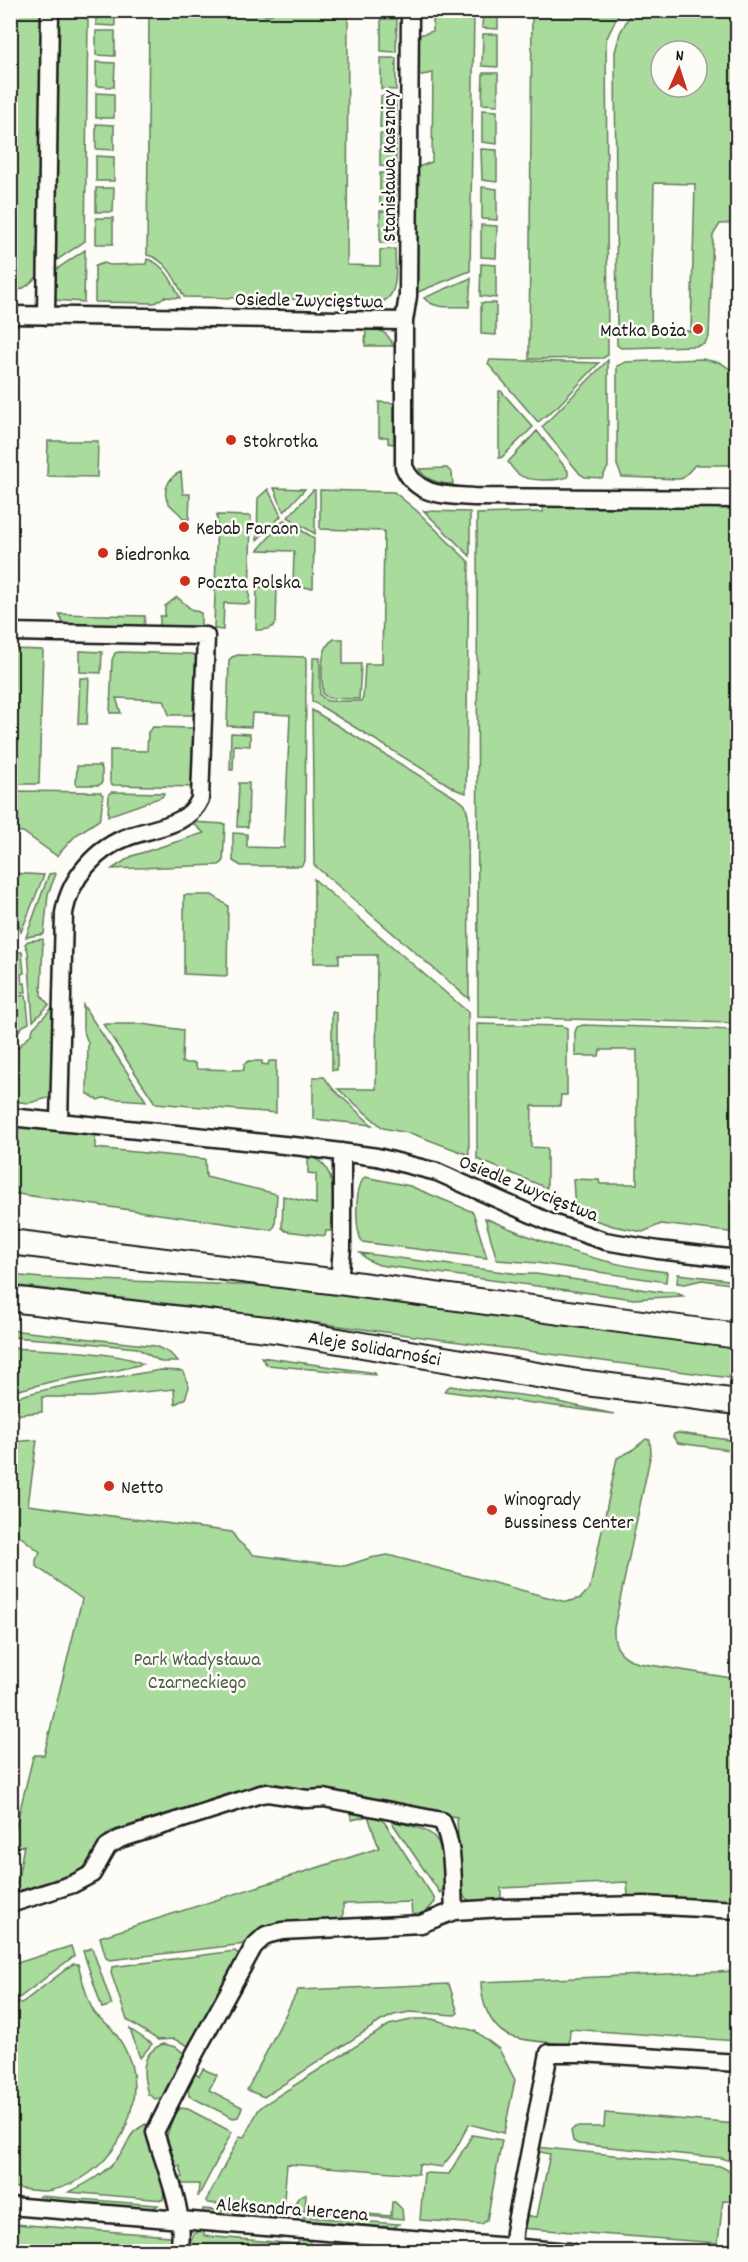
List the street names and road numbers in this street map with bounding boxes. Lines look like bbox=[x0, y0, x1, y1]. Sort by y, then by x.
street label: Stanisława Kasznicy bbox=[377, 89, 405, 242]
street label: Osiedle Zwycięstwa bbox=[235, 287, 384, 317]
street label: Osiedle Zwycięstwa bbox=[454, 1149, 602, 1231]
street label: Aleje Solidarności bbox=[306, 1325, 443, 1375]
street label: Aleksandra Hercena bbox=[215, 2192, 369, 2230]

